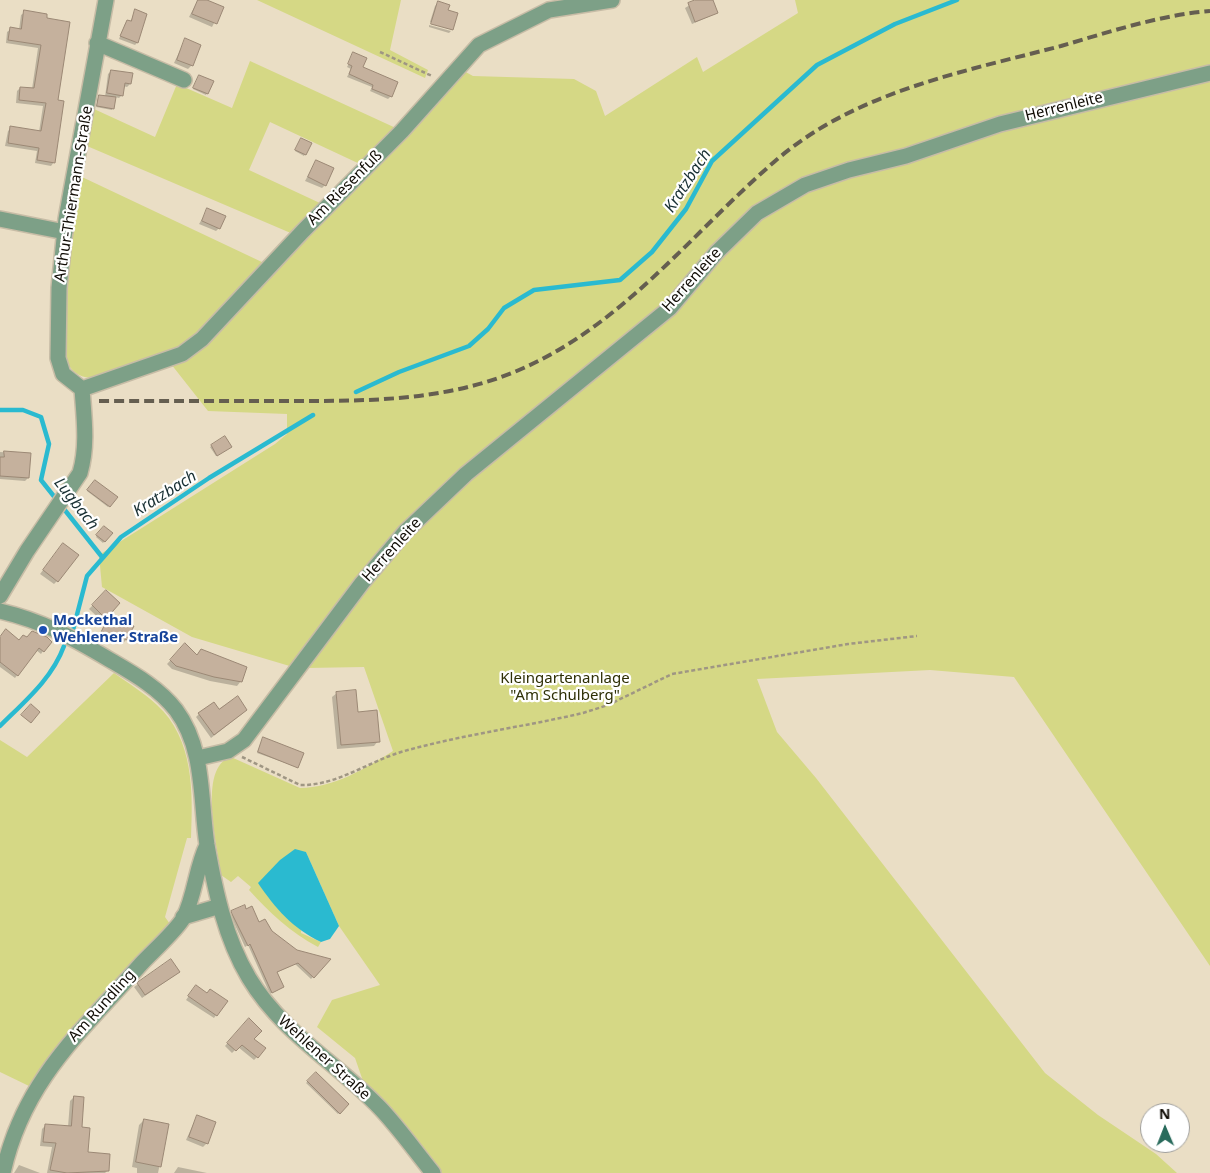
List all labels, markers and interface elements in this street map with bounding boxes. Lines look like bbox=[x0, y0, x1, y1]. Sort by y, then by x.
street label: Herrenleite bbox=[1023, 89, 1105, 125]
street label: Arthur-Thiermann-Straße bbox=[51, 105, 97, 283]
water label: Kratzbach bbox=[660, 146, 716, 216]
street label: Am Riesenfuß bbox=[304, 147, 386, 229]
street label: Herrenleite bbox=[659, 244, 725, 316]
water label: Kratzbach bbox=[130, 467, 200, 521]
water label: Lugbach bbox=[50, 474, 102, 534]
street label: Herrenleite bbox=[359, 514, 425, 586]
place label: Mockethal Wehlener Straße bbox=[53, 612, 178, 647]
marker: Mockethal Wehlener Straße bbox=[37, 624, 49, 636]
park label: Kleingartenanlage "Am Schulberg" bbox=[500, 670, 630, 705]
street label: Am Rundling bbox=[65, 966, 139, 1046]
street label: Wehlener Straße bbox=[274, 1012, 374, 1104]
north arrow bbox=[1140, 1103, 1190, 1153]
text: N bbox=[1159, 1104, 1171, 1123]

